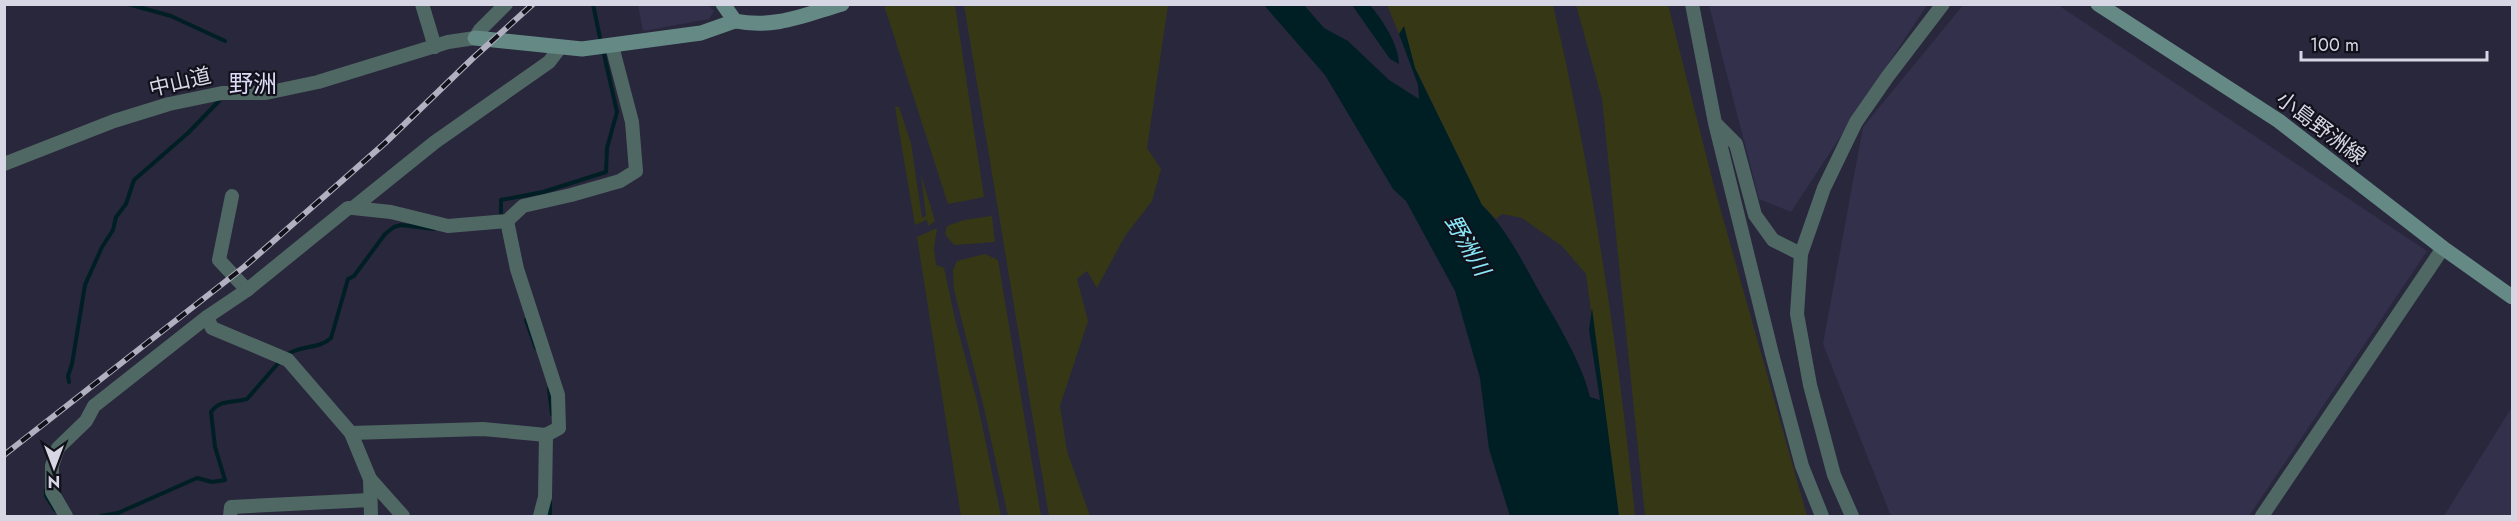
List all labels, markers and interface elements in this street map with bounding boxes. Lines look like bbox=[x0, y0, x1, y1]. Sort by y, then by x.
scale bar bbox=[2301, 24, 2487, 62]
text: 100 m bbox=[2310, 32, 2359, 58]
street label: 中山道 bbox=[146, 60, 214, 104]
district label: 野洲 bbox=[229, 66, 277, 101]
street label: 小島野洲線 bbox=[2270, 84, 2372, 172]
water label: 野洲川 bbox=[1438, 208, 1499, 283]
north arrow bbox=[24, 437, 84, 497]
text: N bbox=[48, 470, 60, 493]

